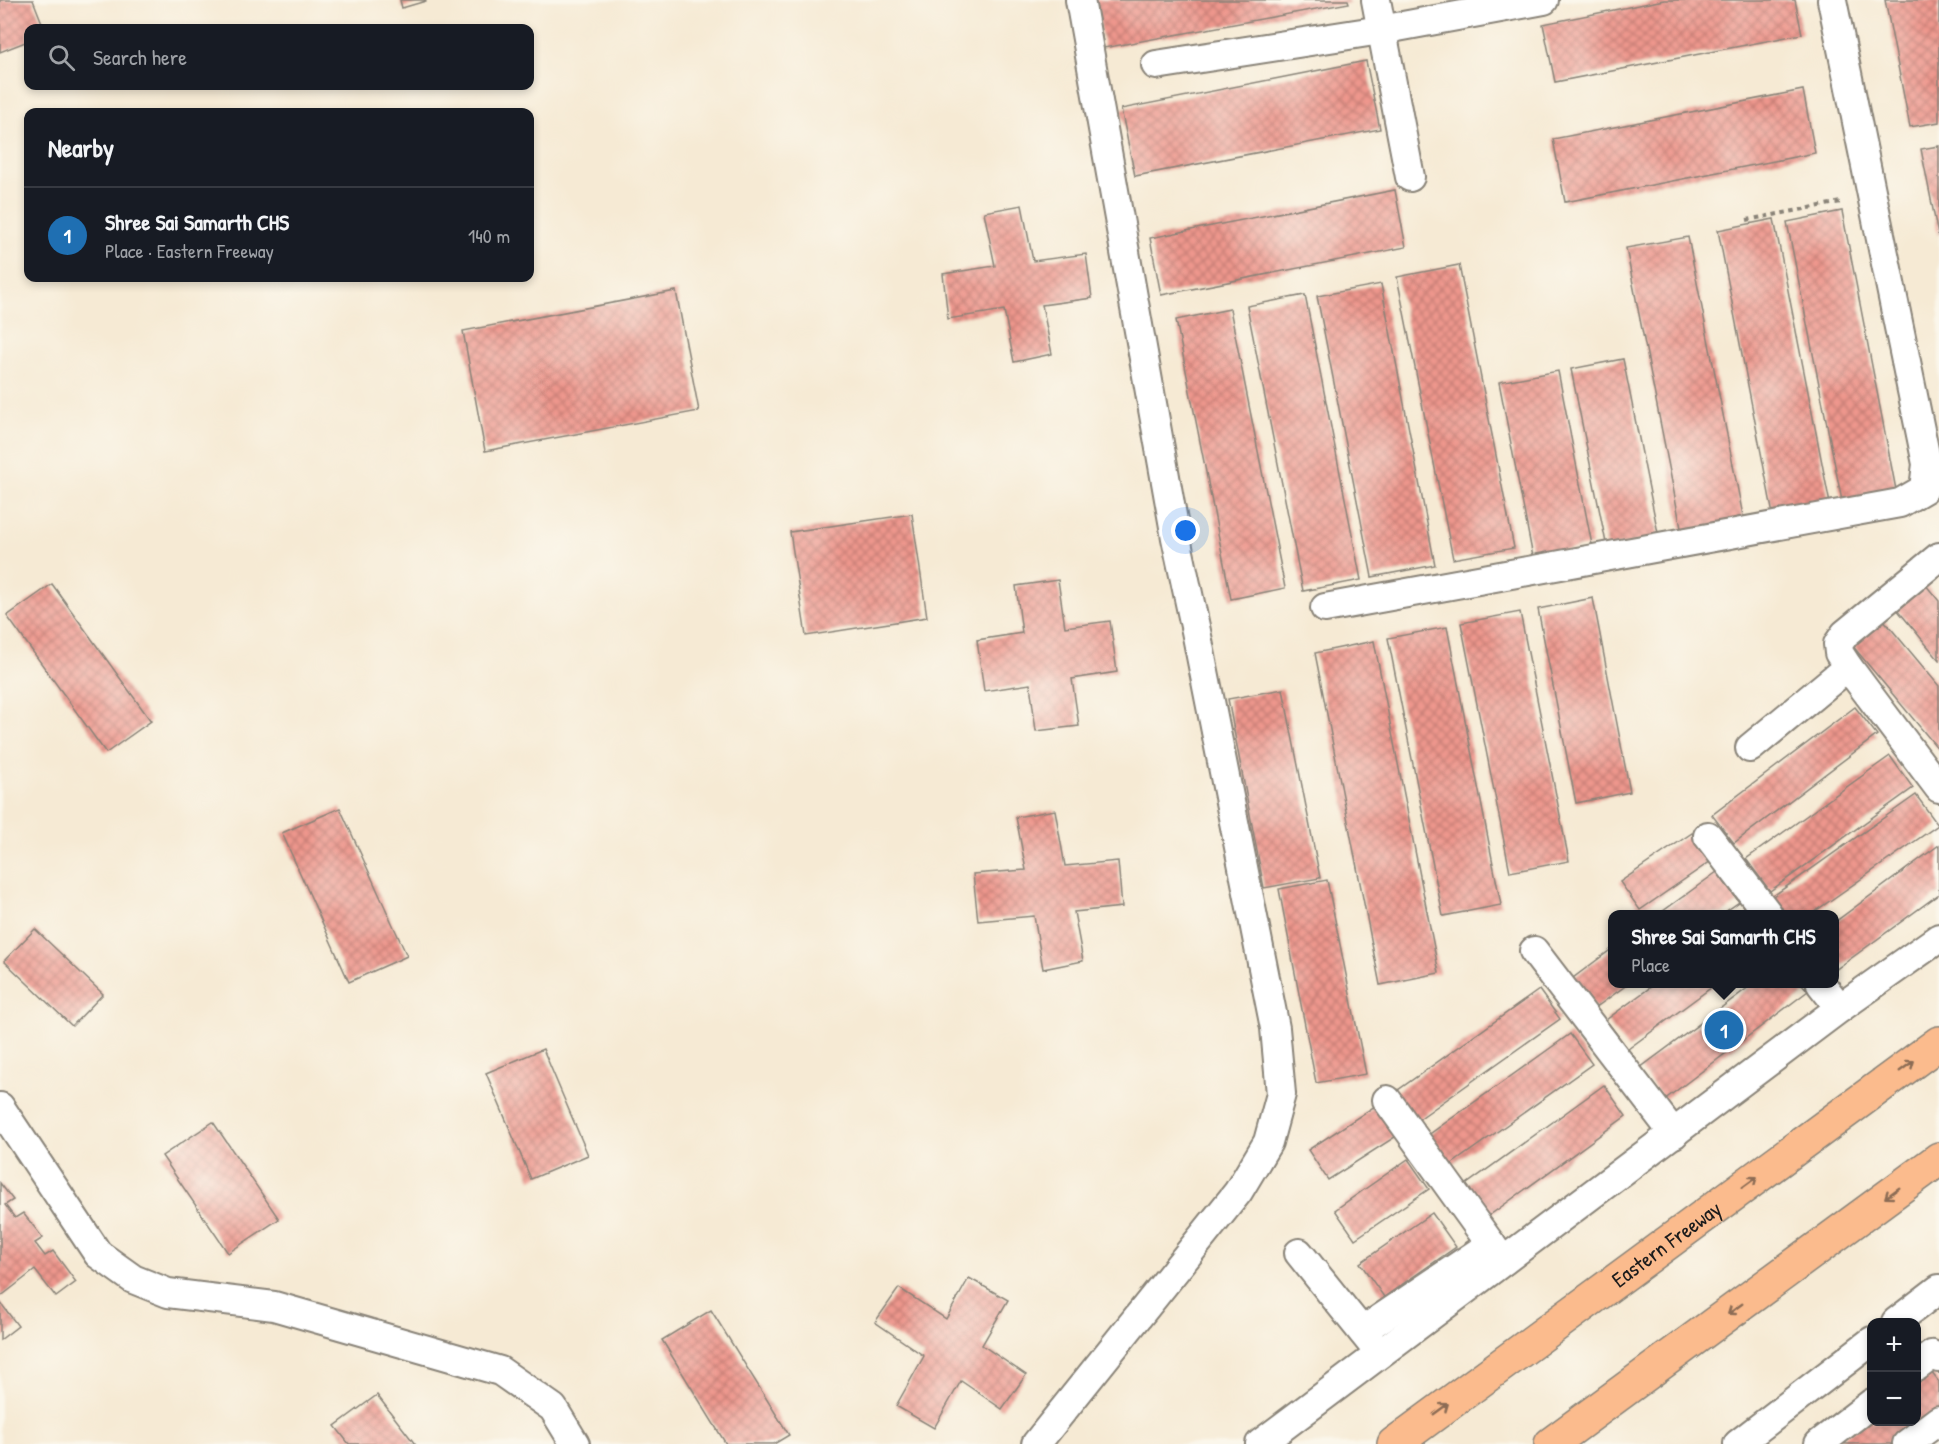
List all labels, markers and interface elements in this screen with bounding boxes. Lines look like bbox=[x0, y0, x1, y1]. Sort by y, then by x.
search box bbox=[24, 24, 534, 90]
icon: search bbox=[45, 41, 78, 74]
text: Search here bbox=[93, 42, 187, 72]
text: Nearby bbox=[48, 130, 114, 165]
text: Shree Sai Samarth CHS bbox=[105, 207, 289, 237]
text: 1 bbox=[64, 222, 71, 249]
text: 140 m bbox=[468, 222, 510, 249]
text: Place · Eastern Freeway bbox=[105, 237, 274, 264]
your location bbox=[1171, 516, 1200, 545]
popup bbox=[1608, 910, 1839, 988]
text: Shree Sai Samarth CHS bbox=[1631, 921, 1816, 951]
text: Place bbox=[1631, 951, 1670, 978]
pin: 1 bbox=[1704, 1008, 1744, 1052]
one-way arrow bbox=[1899, 1060, 1915, 1072]
one-way arrow bbox=[1742, 1176, 1758, 1188]
one-way arrow bbox=[1884, 1187, 1900, 1200]
street label: Eastern Freeway bbox=[1605, 1193, 1727, 1294]
one-way arrow bbox=[1727, 1303, 1743, 1315]
map controls bbox=[1867, 1318, 1921, 1426]
button: + bbox=[1867, 1318, 1921, 1372]
button: − bbox=[1867, 1372, 1921, 1426]
one-way arrow bbox=[1432, 1403, 1448, 1416]

